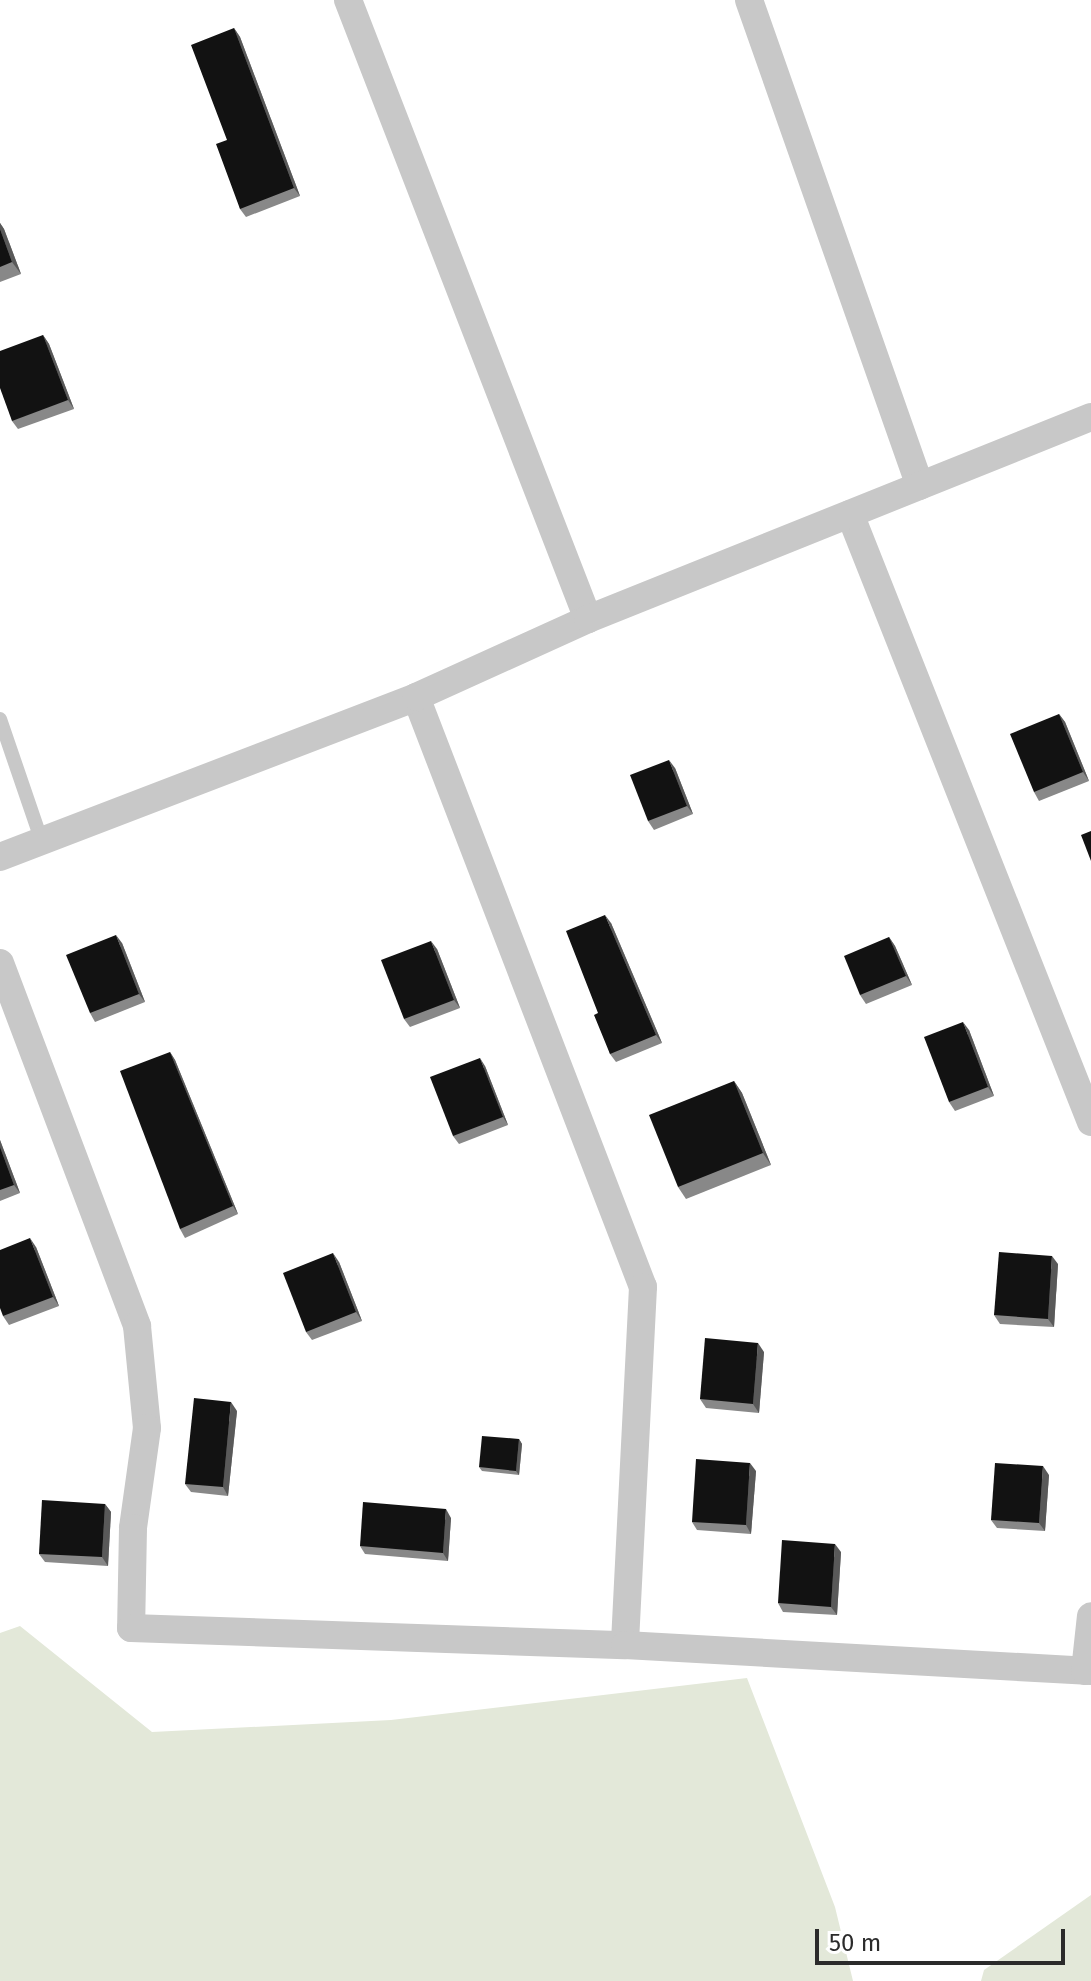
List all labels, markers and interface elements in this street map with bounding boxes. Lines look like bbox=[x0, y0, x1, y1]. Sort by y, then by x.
scale bar bbox=[819, 1913, 1069, 1963]
text: 50 m bbox=[829, 1929, 881, 1957]

